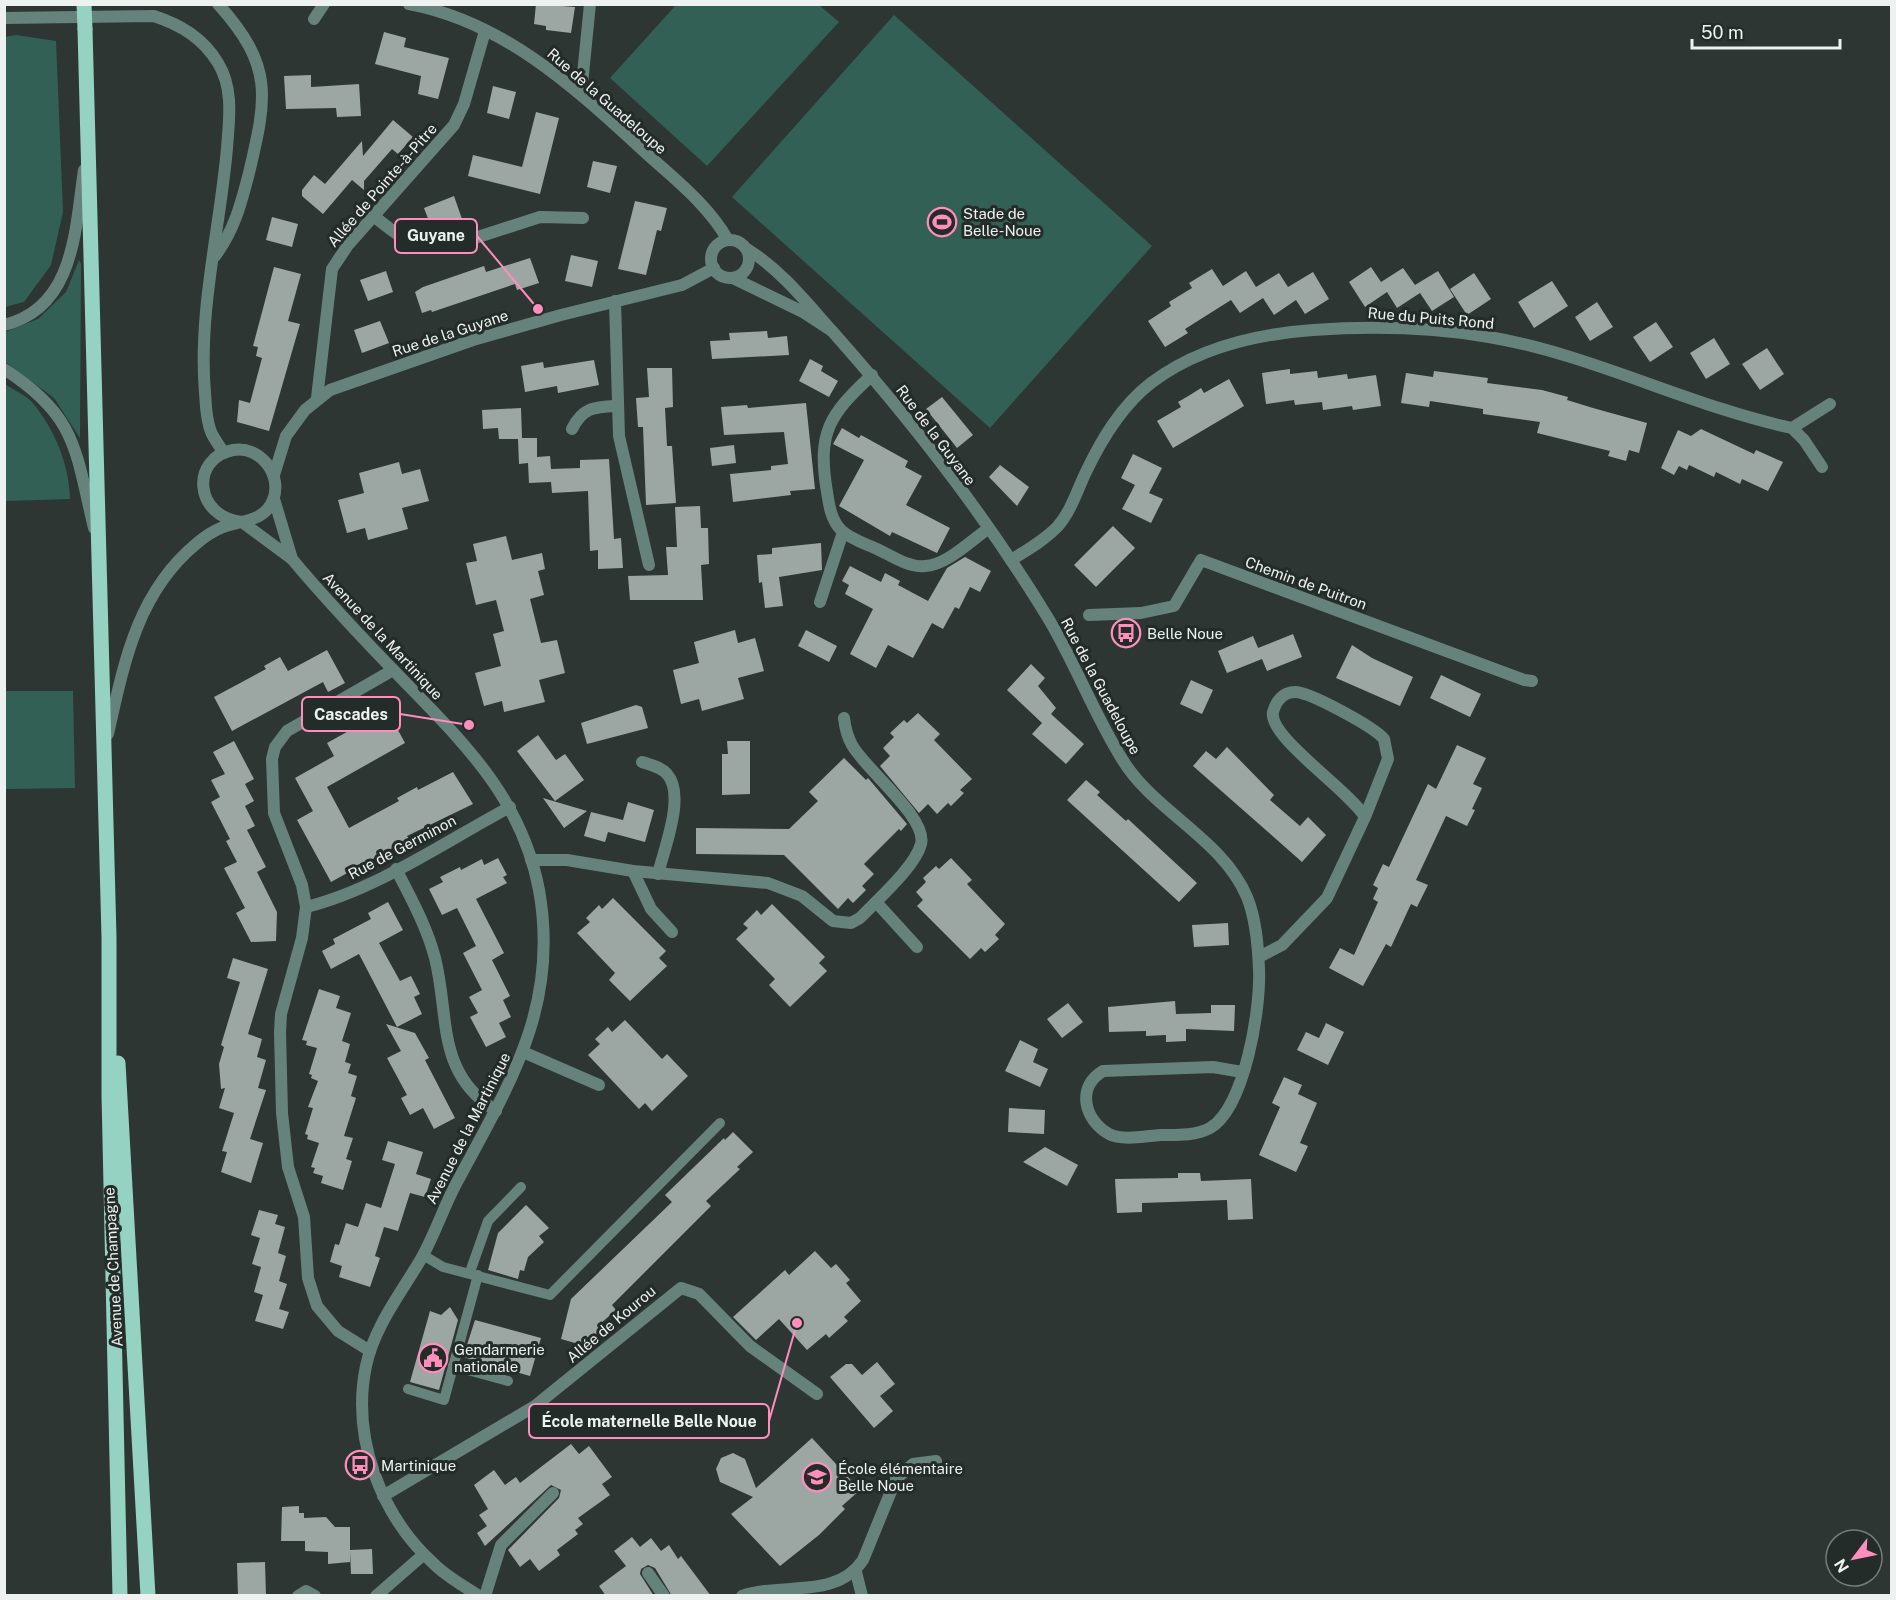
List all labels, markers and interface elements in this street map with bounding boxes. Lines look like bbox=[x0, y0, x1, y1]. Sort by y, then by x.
scale bar bbox=[1692, 12, 1840, 50]
text: 50 m bbox=[1701, 22, 1744, 43]
street label: Rue de la Guadeloupe bbox=[544, 45, 670, 157]
street label: Allée de Pointe-à-Pitre bbox=[324, 120, 440, 250]
place label: Stade de Belle-Noue bbox=[963, 205, 1041, 239]
sports icon: Stade de Belle-Noue bbox=[926, 206, 958, 238]
callout: Guyane bbox=[395, 219, 477, 253]
text: Guyane bbox=[407, 226, 465, 245]
street label: Rue du Puits Rond bbox=[1367, 304, 1495, 332]
street label: Rue de la Guyane bbox=[390, 306, 510, 360]
street label: Rue de la Guyane bbox=[893, 382, 979, 488]
street label: Chemin de Puitron bbox=[1243, 553, 1369, 613]
street label: Avenue de la Martinique bbox=[320, 569, 446, 703]
street label: Rue de la Guadeloupe bbox=[1058, 615, 1144, 757]
bus stop icon: Belle Noue bbox=[1110, 617, 1142, 649]
place label: Belle Noue bbox=[1147, 625, 1223, 642]
callout: Cascades bbox=[302, 697, 400, 731]
text: Cascades bbox=[314, 705, 388, 724]
street label: Rue de Germinon bbox=[345, 811, 459, 883]
street label: Avenue de la Martinique bbox=[422, 1049, 514, 1207]
street label: Avenue de Champagne bbox=[100, 1187, 126, 1347]
street label: Allée de Kourou bbox=[563, 1282, 659, 1366]
place label: Gendarmerie nationale bbox=[454, 1341, 545, 1375]
public building icon: Gendarmerie nationale bbox=[417, 1342, 449, 1374]
callout: École maternelle Belle Noue bbox=[529, 1404, 769, 1438]
text: École maternelle Belle Noue bbox=[541, 1411, 757, 1431]
bus stop icon: Martinique bbox=[344, 1449, 376, 1481]
place label: Martinique bbox=[381, 1457, 456, 1474]
place label: École élémentaire Belle Noue bbox=[838, 1460, 963, 1494]
school or university icon: École élémentaire Belle Noue bbox=[801, 1461, 833, 1493]
north arrow bbox=[1824, 1528, 1884, 1588]
text: N bbox=[1830, 1555, 1853, 1576]

